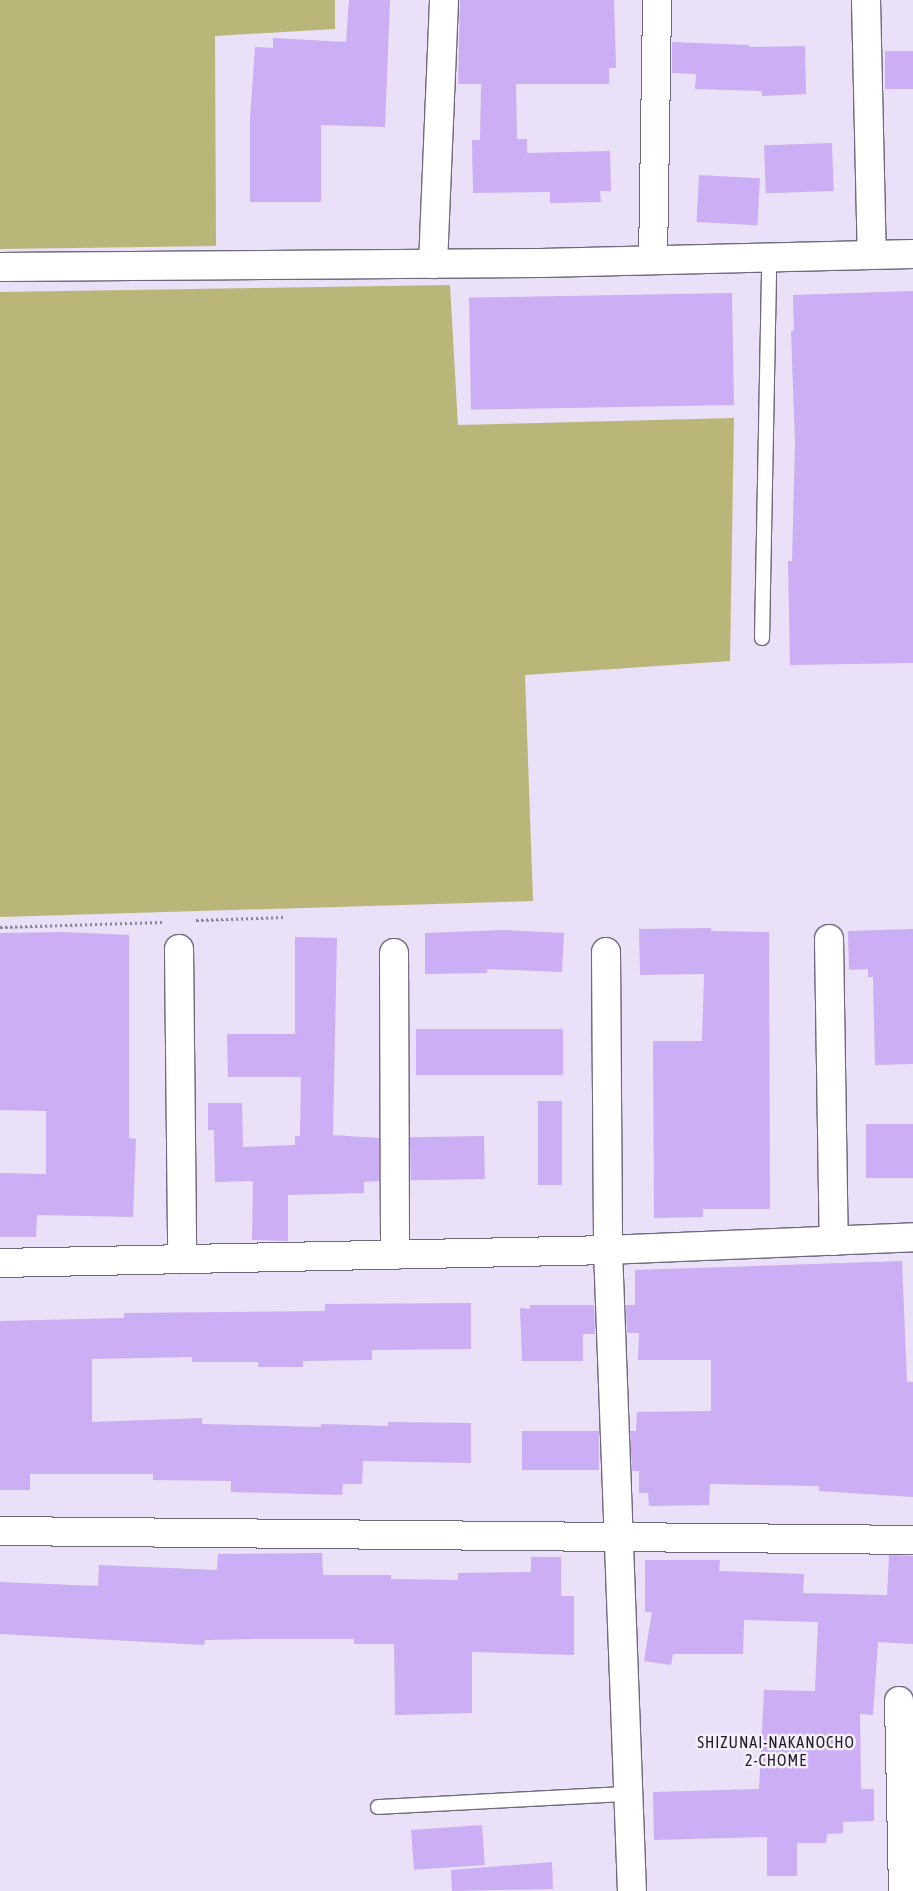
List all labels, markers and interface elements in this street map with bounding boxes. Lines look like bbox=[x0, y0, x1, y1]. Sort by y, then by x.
district label: SHIZUNAI-NAKANOCHO 2-CHOME bbox=[695, 1732, 857, 1770]

